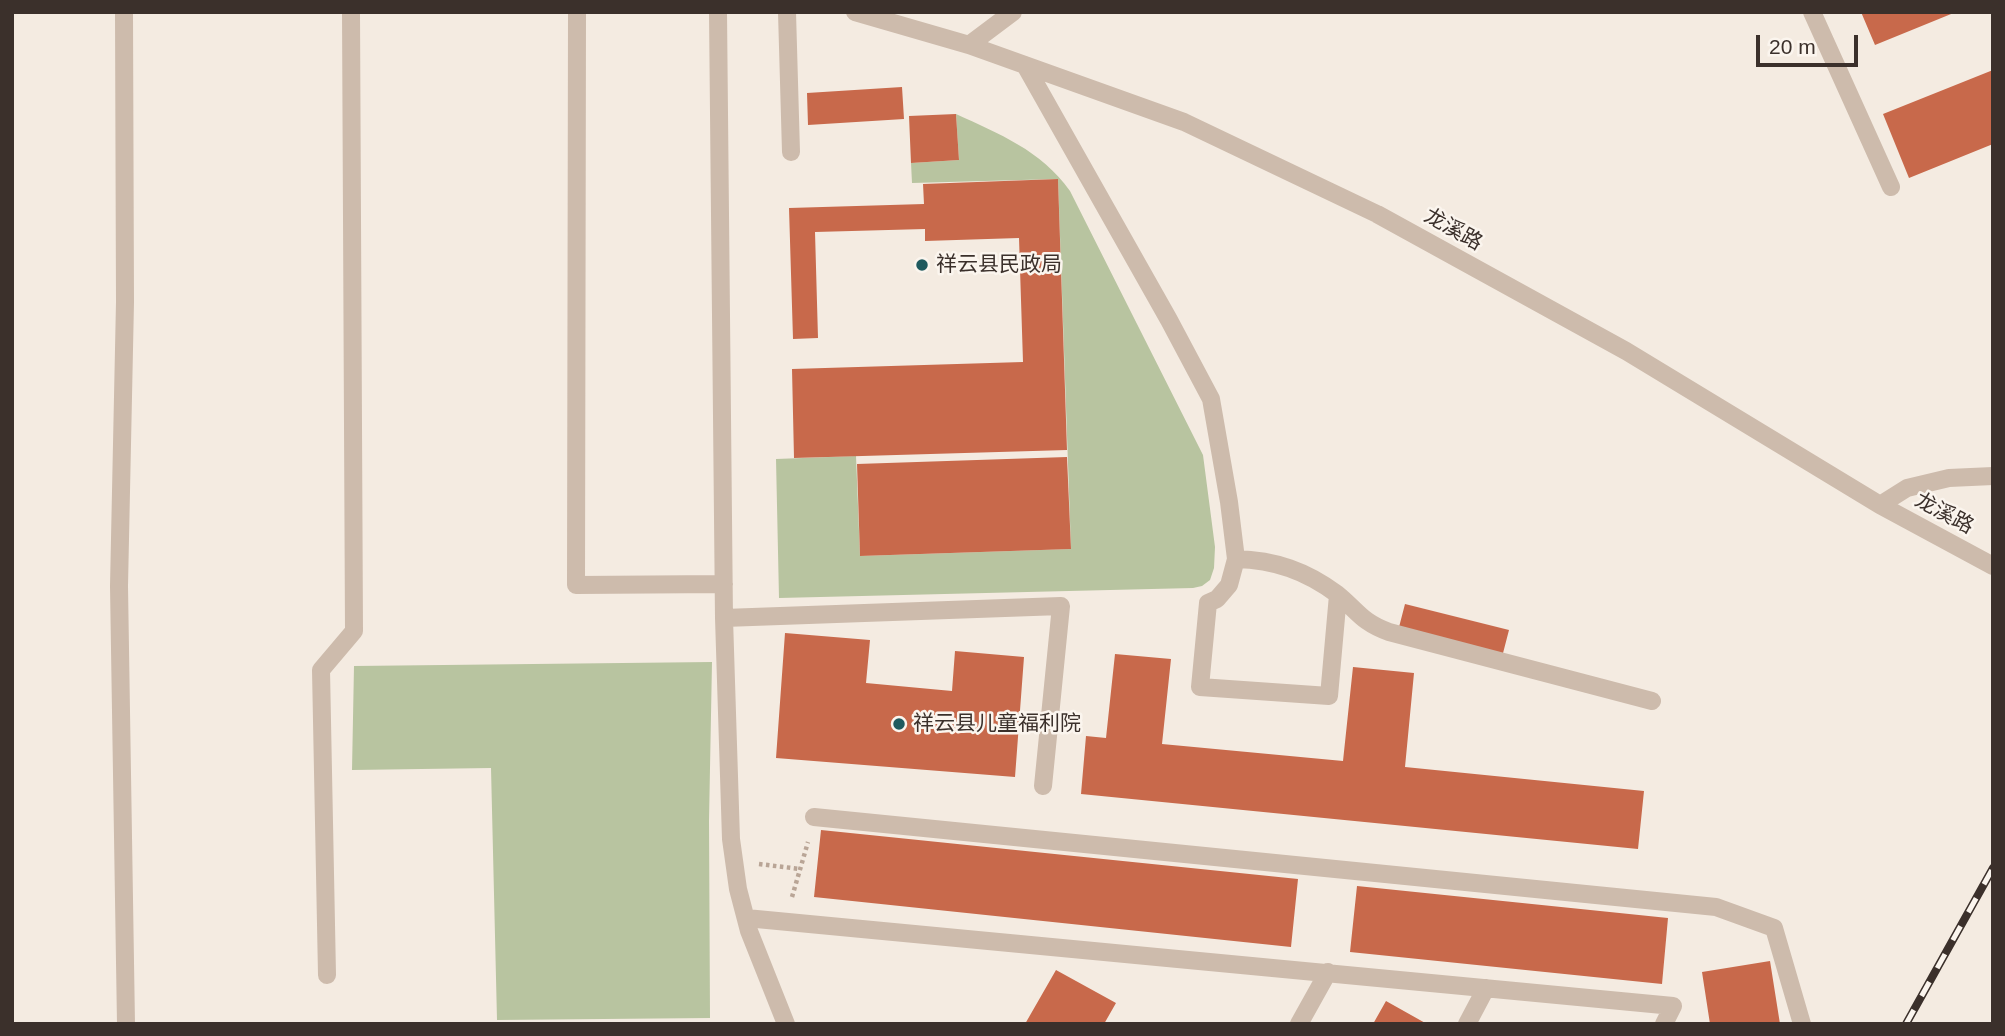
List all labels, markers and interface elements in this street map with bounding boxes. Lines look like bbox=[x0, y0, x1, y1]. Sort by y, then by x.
scale bar bbox=[1760, 21, 1862, 65]
text: 20 m bbox=[1769, 35, 1816, 58]
street label: 龙溪路 bbox=[1419, 204, 1487, 256]
place label: 祥云县民政局 bbox=[936, 252, 1062, 278]
marker: 祥云县民政局 bbox=[914, 257, 930, 273]
street label: 龙溪路 bbox=[1910, 488, 1978, 540]
place label: 祥云县儿童福利院 bbox=[913, 711, 1081, 737]
marker: 祥云县儿童福利院 bbox=[891, 716, 907, 732]

